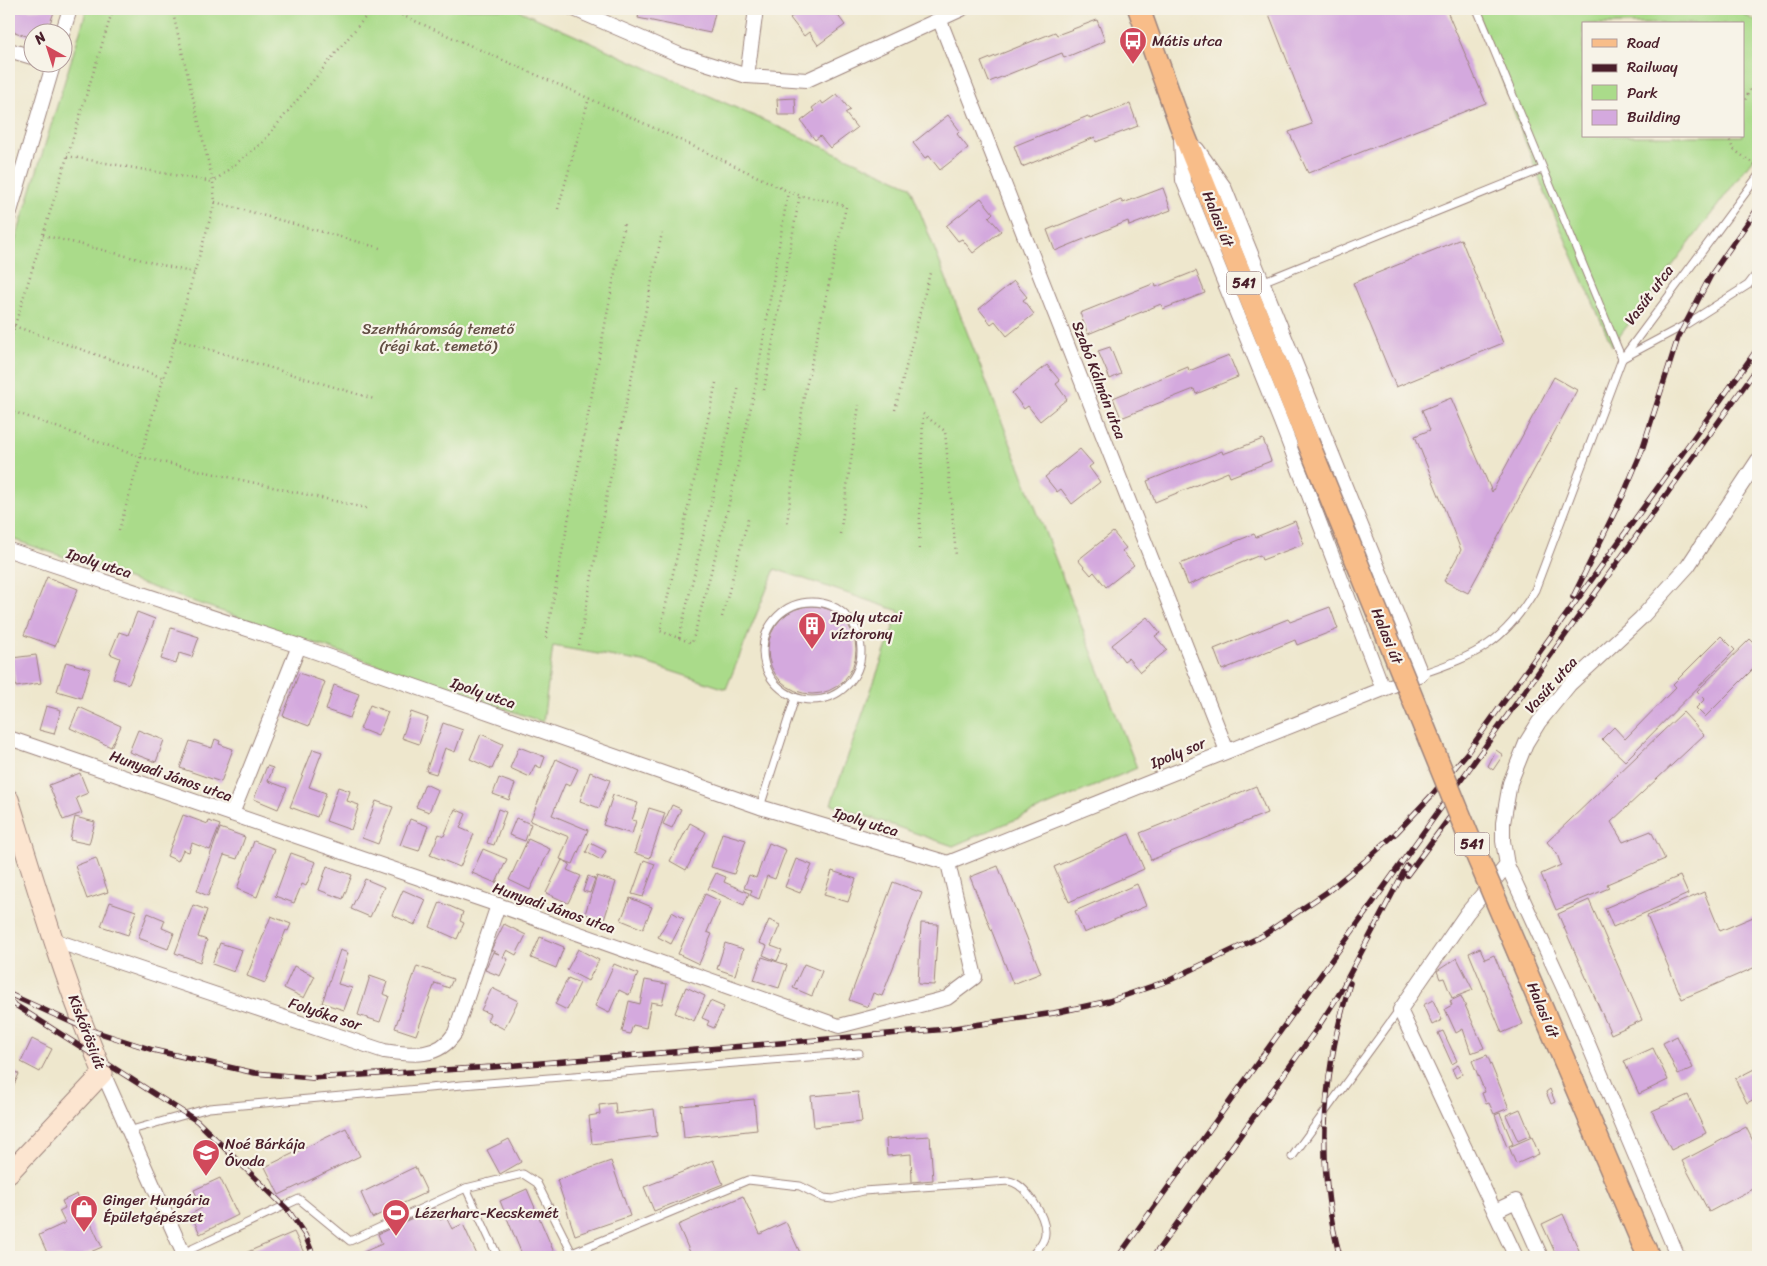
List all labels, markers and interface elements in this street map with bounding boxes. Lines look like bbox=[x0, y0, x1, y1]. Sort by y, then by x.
north arrow bbox=[22, 22, 72, 72]
legend bbox=[1582, 22, 1744, 138]
text: N bbox=[28, 25, 52, 52]
bus stop icon: Mátis utca bbox=[1118, 26, 1148, 65]
place label: Mátis utca bbox=[1152, 28, 1223, 54]
text: Road bbox=[1627, 30, 1660, 56]
text: Railway bbox=[1627, 54, 1678, 80]
text: Park bbox=[1627, 80, 1658, 106]
text: Building bbox=[1627, 104, 1681, 130]
street label: Halasi út bbox=[1195, 187, 1241, 252]
street label: Vasút utca bbox=[1618, 259, 1681, 331]
road number: 541 bbox=[1226, 272, 1262, 294]
park label: Szentháromság temető (régi kat. temető) bbox=[362, 316, 515, 359]
street label: Szabó Kálmán utca bbox=[1065, 317, 1134, 443]
street label: Ipoly utca bbox=[62, 540, 135, 586]
place label: Ipoly utcai víztorony bbox=[830, 604, 903, 647]
street label: Halasi út bbox=[1364, 604, 1410, 669]
building icon: Ipoly utcai víztorony bbox=[797, 611, 827, 650]
street label: Vasút utca bbox=[1518, 650, 1584, 720]
street label: Ipoly utca bbox=[446, 669, 519, 716]
street label: Ipoly sor bbox=[1145, 730, 1211, 776]
street label: Hunyadi János utca bbox=[106, 743, 236, 809]
street label: Ipoly utca bbox=[829, 799, 902, 844]
road number: 541 bbox=[1454, 832, 1490, 856]
street label: Hunyadi János utca bbox=[489, 875, 619, 941]
street label: Halasi út bbox=[1520, 978, 1567, 1043]
street label: Kiskőrösi út bbox=[61, 990, 113, 1074]
street label: Folyóka sor bbox=[285, 990, 366, 1038]
place label: Noé Bárkája Óvoda bbox=[225, 1131, 306, 1174]
school or university icon: Noé Bárkája Óvoda bbox=[191, 1138, 221, 1177]
place label: Ginger Hungária Épületgépészet bbox=[103, 1187, 210, 1230]
shop icon: Ginger Hungária Épületgépészet bbox=[69, 1194, 99, 1233]
sports icon: Lézerharc-Kecskemét bbox=[381, 1198, 411, 1237]
place label: Lézerharc-Kecskemét bbox=[415, 1200, 559, 1226]

